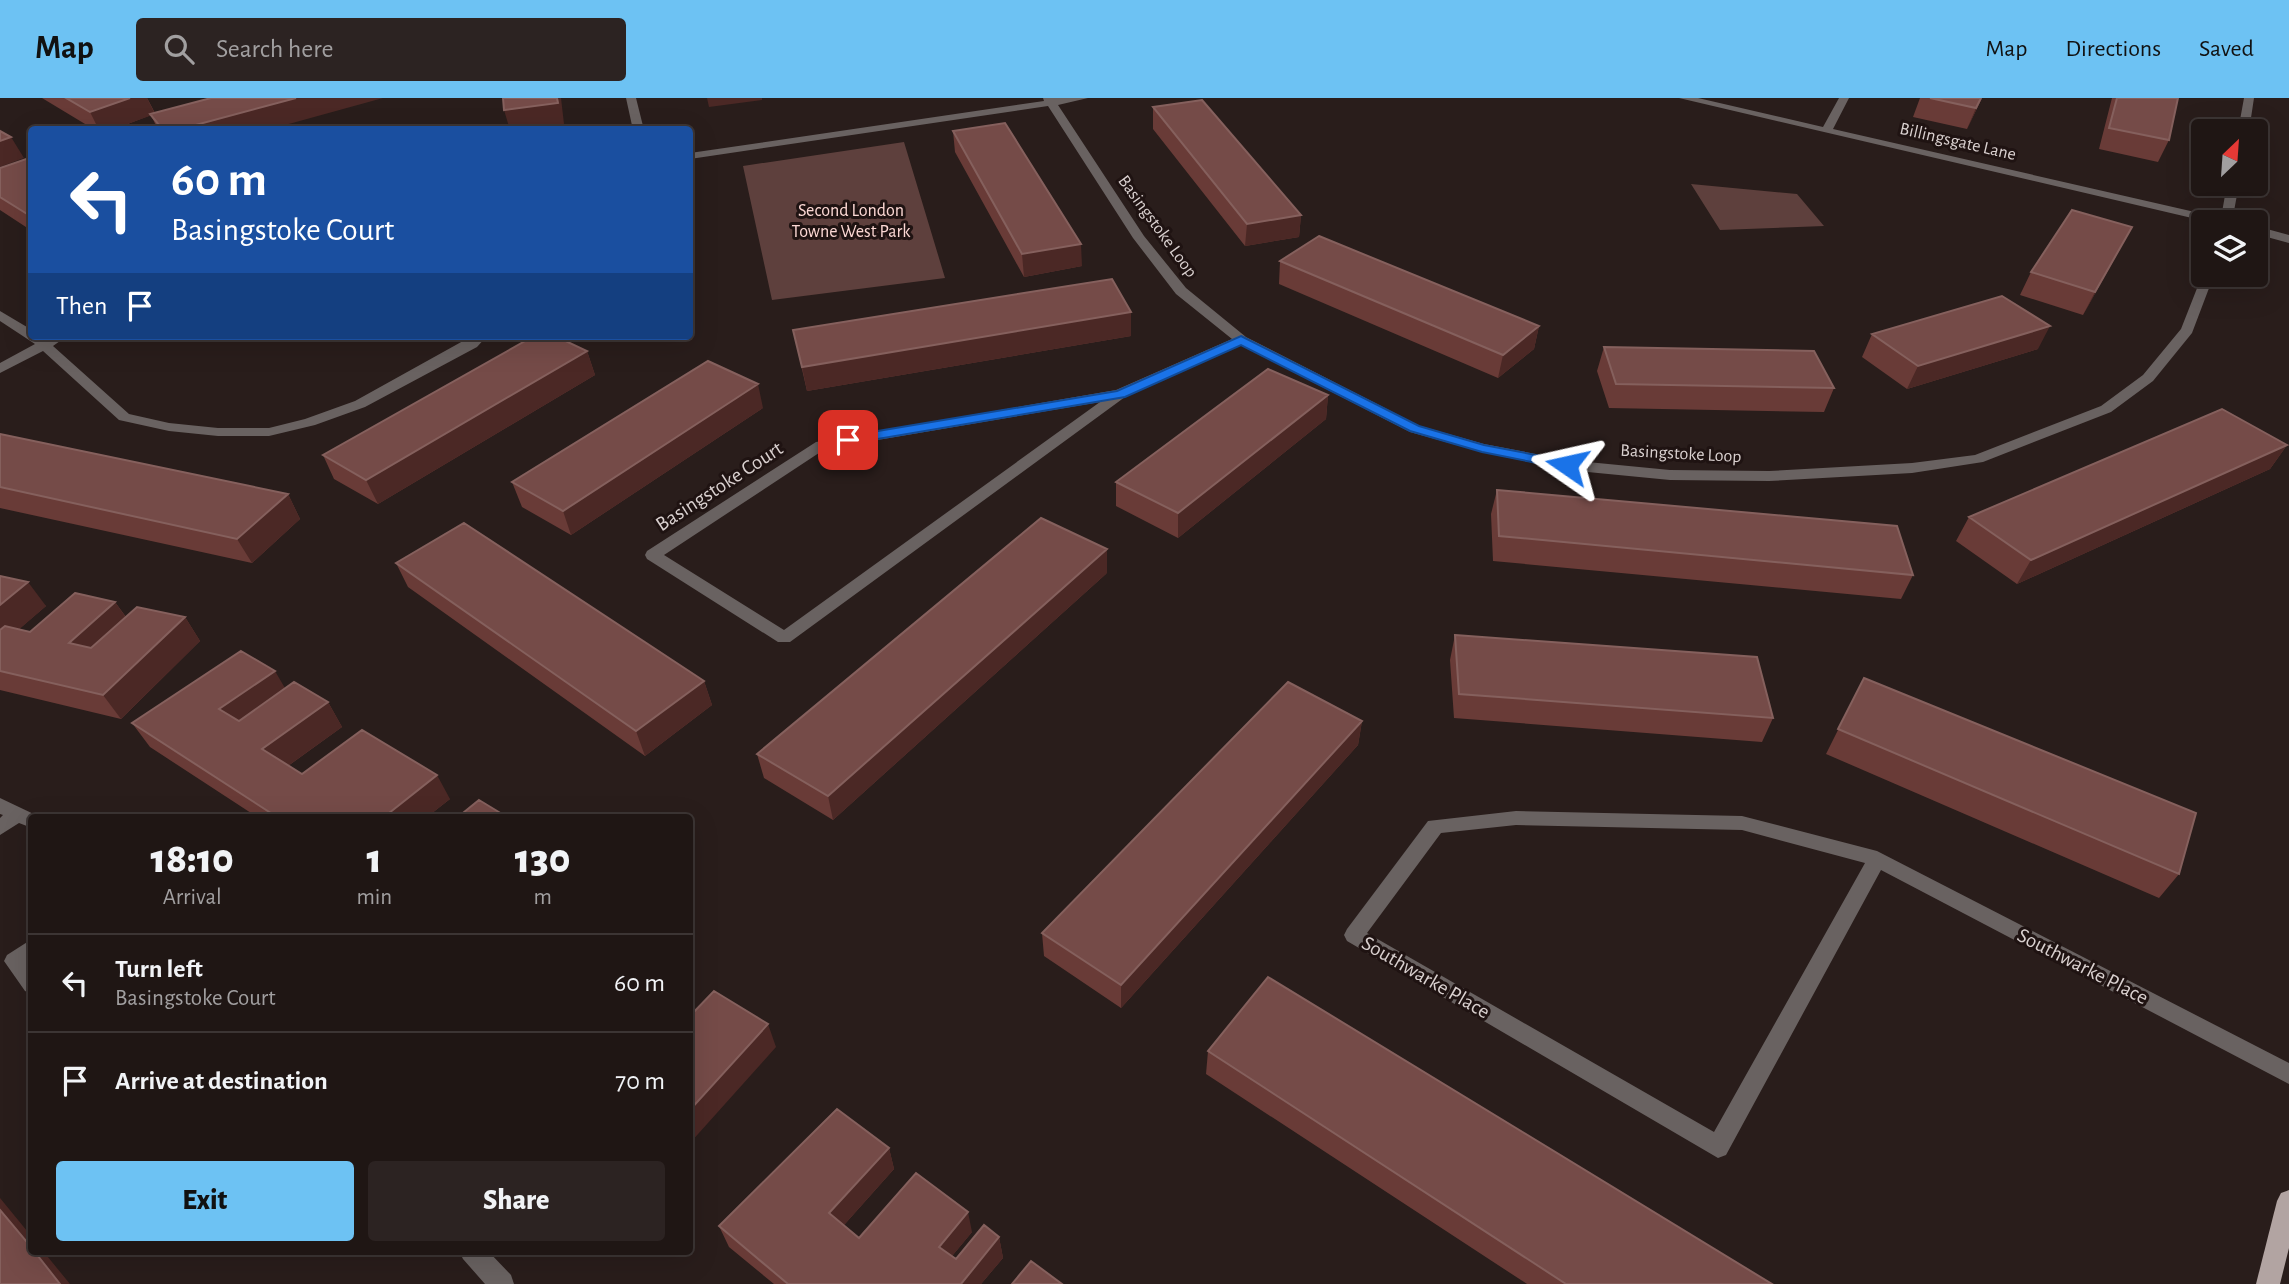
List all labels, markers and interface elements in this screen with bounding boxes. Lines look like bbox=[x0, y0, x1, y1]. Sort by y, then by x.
search box bbox=[136, 18, 626, 81]
icon: search bbox=[160, 30, 198, 68]
text: Map bbox=[35, 32, 94, 65]
text: Search here bbox=[216, 36, 334, 62]
text: Map bbox=[1985, 37, 2027, 61]
text: Directions bbox=[2065, 37, 2161, 61]
text: Saved bbox=[2199, 37, 2254, 61]
north arrow bbox=[2191, 119, 2268, 196]
map controls bbox=[2191, 119, 2268, 287]
street label: Billingsgate Lane bbox=[1898, 120, 2018, 164]
icon: left bbox=[56, 154, 147, 245]
text: 60 m bbox=[171, 156, 267, 205]
street label: Basingstoke Loop bbox=[1114, 172, 1200, 281]
park label: Second London Towne West Park bbox=[792, 202, 911, 241]
button: layers bbox=[2191, 210, 2268, 287]
text: Basingstoke Court bbox=[171, 214, 394, 246]
icon: arrive bbox=[121, 287, 159, 325]
text: Then bbox=[56, 293, 107, 319]
pin bbox=[818, 410, 878, 470]
icon: arrive bbox=[829, 421, 867, 459]
position arrow bbox=[1530, 428, 1604, 502]
street label: Basingstoke Court bbox=[652, 438, 787, 535]
street label: Basingstoke Loop bbox=[1620, 442, 1742, 466]
text: 18:10 bbox=[151, 838, 234, 880]
text: 1 bbox=[367, 838, 382, 880]
text: 130 bbox=[515, 838, 570, 880]
text: Arrival bbox=[163, 886, 222, 909]
text: min bbox=[356, 886, 392, 909]
text: m bbox=[533, 886, 552, 909]
street label: Southwarke Place bbox=[2014, 924, 2152, 1008]
street label: Southwarke Place bbox=[1358, 932, 1493, 1022]
text: Turn left bbox=[115, 956, 203, 982]
icon: left bbox=[56, 964, 94, 1002]
text: 60 m bbox=[614, 970, 665, 996]
text: Basingstoke Court bbox=[115, 987, 276, 1010]
icon: arrive bbox=[56, 1062, 94, 1100]
text: Arrive at destination bbox=[115, 1068, 328, 1094]
text: 70 m bbox=[615, 1068, 665, 1094]
button: Exit bbox=[56, 1161, 354, 1241]
button: Share bbox=[368, 1161, 665, 1241]

